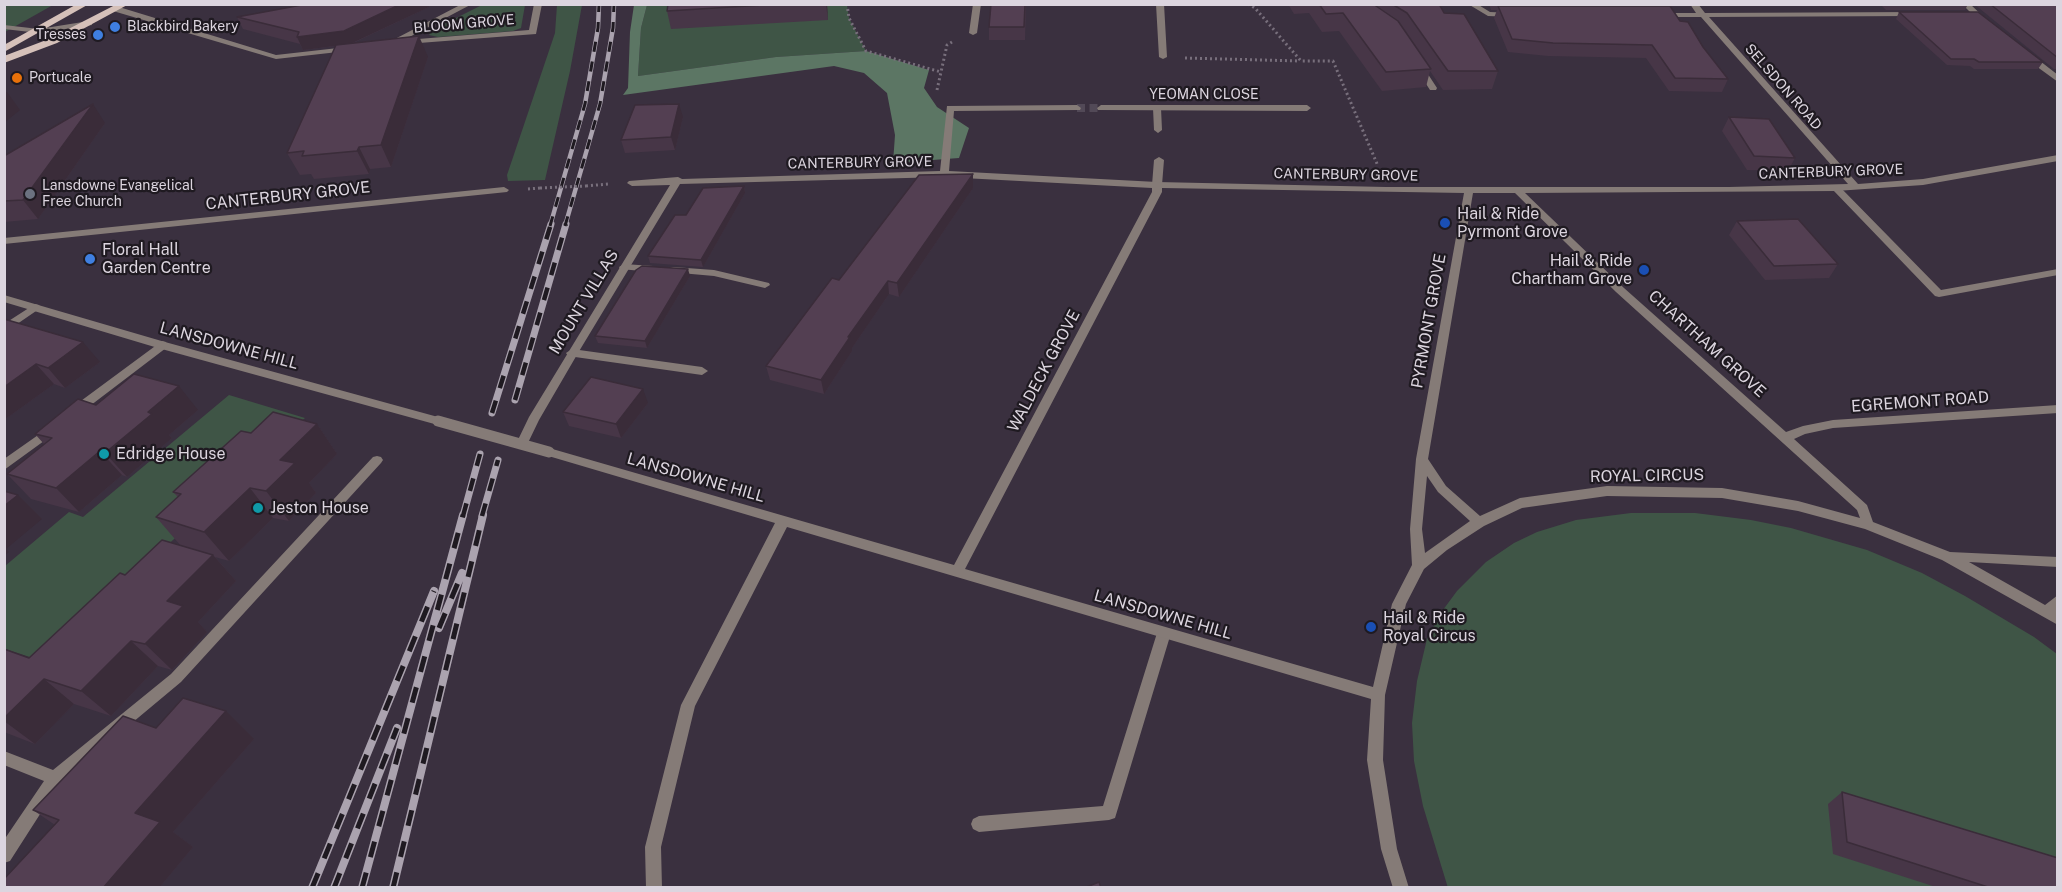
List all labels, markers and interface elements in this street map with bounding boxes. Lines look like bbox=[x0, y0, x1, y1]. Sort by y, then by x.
street label: BLOOM GROVE bbox=[413, 11, 515, 37]
place label: Blackbird Bakery bbox=[127, 19, 238, 35]
marker: Blackbird Bakery bbox=[108, 20, 122, 34]
place label: Tresses bbox=[36, 27, 86, 43]
marker: Tresses bbox=[91, 28, 105, 42]
street label: SELSDON ROAD bbox=[1741, 41, 1825, 133]
place label: Portucale bbox=[29, 70, 92, 86]
marker: Portucale bbox=[10, 71, 24, 85]
street label: YEOMAN CLOSE bbox=[1149, 87, 1259, 103]
street label: CANTERBURY GROVE bbox=[788, 153, 932, 173]
street label: CANTERBURY GROVE bbox=[1758, 161, 1904, 183]
street label: CANTERBURY GROVE bbox=[1274, 165, 1418, 185]
place label: Lansdowne Evangelical Free Church bbox=[42, 178, 194, 210]
street label: CANTERBURY GROVE bbox=[205, 178, 371, 214]
marker: Lansdowne Evangelical Free Church bbox=[23, 187, 37, 201]
place label: Hail & Ride Pyrmont Grove bbox=[1457, 204, 1568, 242]
marker: Hail & Ride Pyrmont Grove bbox=[1438, 216, 1452, 230]
place label: Floral Hall Garden Centre bbox=[102, 240, 211, 278]
street label: MOUNT VILLAS bbox=[545, 246, 623, 358]
place label: Hail & Ride Chartham Grove bbox=[1511, 251, 1632, 289]
marker: Floral Hall Garden Centre bbox=[83, 252, 97, 266]
street label: PYRMONT GROVE bbox=[1408, 252, 1450, 390]
marker: Hail & Ride Chartham Grove bbox=[1637, 263, 1651, 277]
street label: CHARTHAM GROVE bbox=[1644, 286, 1770, 402]
street label: WALDECK GROVE bbox=[1004, 307, 1084, 435]
street label: LANSDOWNE HILL bbox=[158, 318, 300, 374]
street label: EGREMONT ROAD bbox=[1850, 388, 1990, 416]
place label: Edridge House bbox=[116, 444, 225, 464]
marker: Edridge House bbox=[97, 447, 111, 461]
street label: LANSDOWNE HILL bbox=[625, 449, 767, 507]
street label: ROYAL CIRCUS bbox=[1590, 465, 1704, 487]
place label: Jeston House bbox=[270, 498, 369, 518]
marker: Jeston House bbox=[251, 501, 265, 515]
street label: LANSDOWNE HILL bbox=[1092, 586, 1234, 644]
place label: Hail & Ride Royal Circus bbox=[1383, 608, 1476, 646]
marker: Hail & Ride Royal Circus bbox=[1364, 620, 1378, 634]

